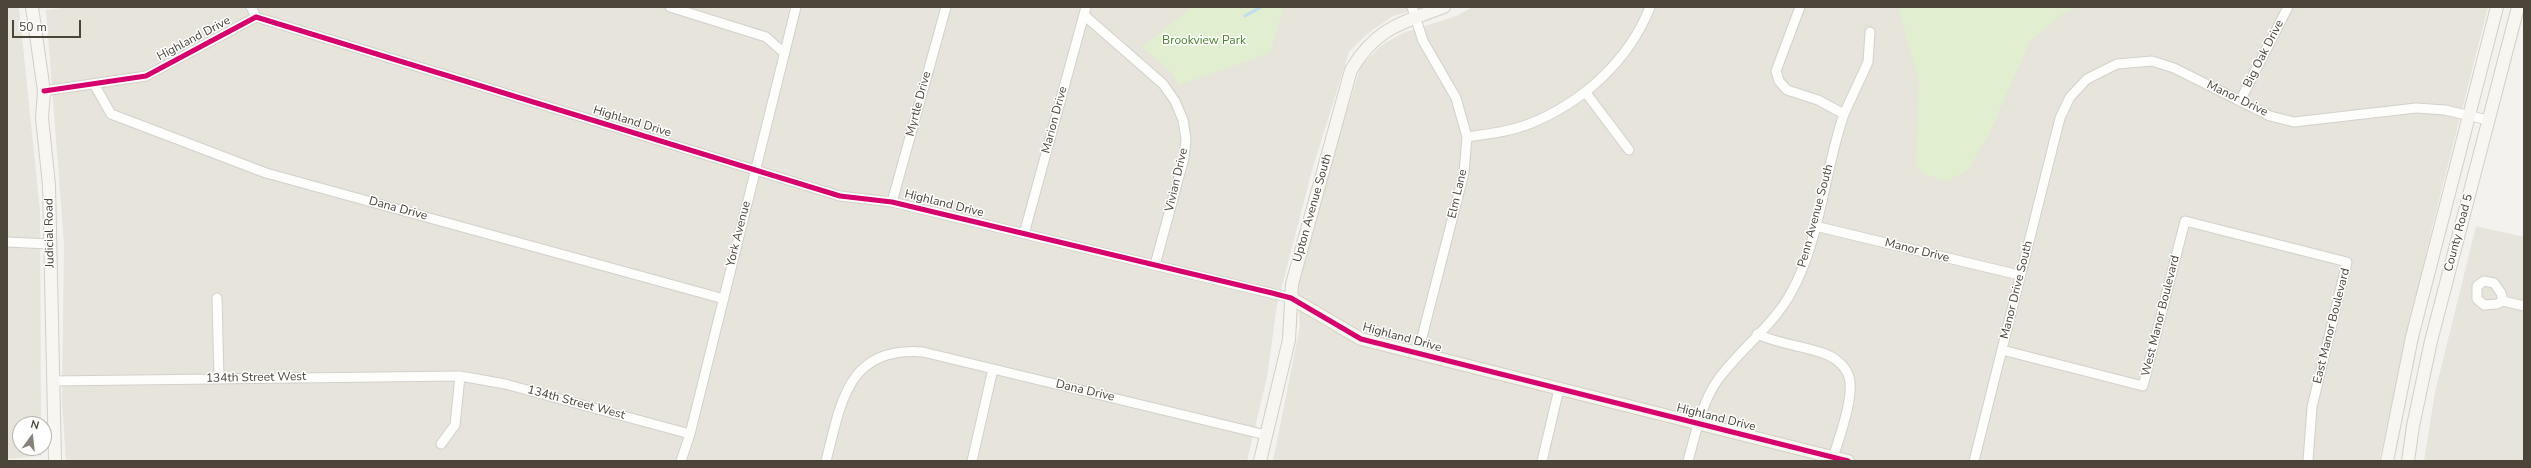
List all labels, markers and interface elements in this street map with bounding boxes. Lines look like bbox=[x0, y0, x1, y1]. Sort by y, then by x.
scale bar bbox=[14, 12, 83, 38]
street label: Highland Drive bbox=[155, 14, 233, 64]
street label: Big Oak Drive bbox=[2241, 18, 2287, 90]
text: 50 m bbox=[19, 19, 47, 35]
park label: Brookview Park bbox=[1162, 34, 1246, 48]
street label: Myrtle Drive bbox=[903, 70, 935, 138]
street label: Manor Drive bbox=[2204, 78, 2270, 120]
street label: Marion Drive bbox=[1039, 85, 1071, 155]
street label: Highland Drive bbox=[591, 103, 673, 141]
street label: Vivian Drive bbox=[1163, 147, 1191, 213]
street label: Upton Avenue South bbox=[1291, 152, 1335, 264]
street label: Penn Avenue South bbox=[1795, 163, 1837, 269]
street label: Elm Lane bbox=[1445, 168, 1471, 220]
street label: Highland Drive bbox=[903, 187, 985, 221]
street label: County Road 5 bbox=[2442, 193, 2476, 273]
street label: Dana Drive bbox=[367, 194, 429, 224]
street label: Judicial Road bbox=[42, 198, 58, 268]
street label: York Avenue bbox=[724, 200, 754, 268]
street label: Manor Drive bbox=[1883, 236, 1951, 266]
street label: Manor Drive South bbox=[1998, 239, 2036, 341]
street label: West Manor Boulevard bbox=[2139, 254, 2183, 378]
street label: East Manor Boulevard bbox=[2311, 267, 2353, 385]
street label: Highland Drive bbox=[1361, 321, 1443, 355]
street label: 134th Street West bbox=[206, 370, 306, 386]
street label: Dana Drive bbox=[1054, 377, 1116, 405]
street label: 134th Street West bbox=[526, 383, 626, 423]
street label: Highland Drive bbox=[1675, 401, 1757, 435]
north arrow bbox=[12, 416, 52, 456]
text: N bbox=[29, 417, 41, 433]

